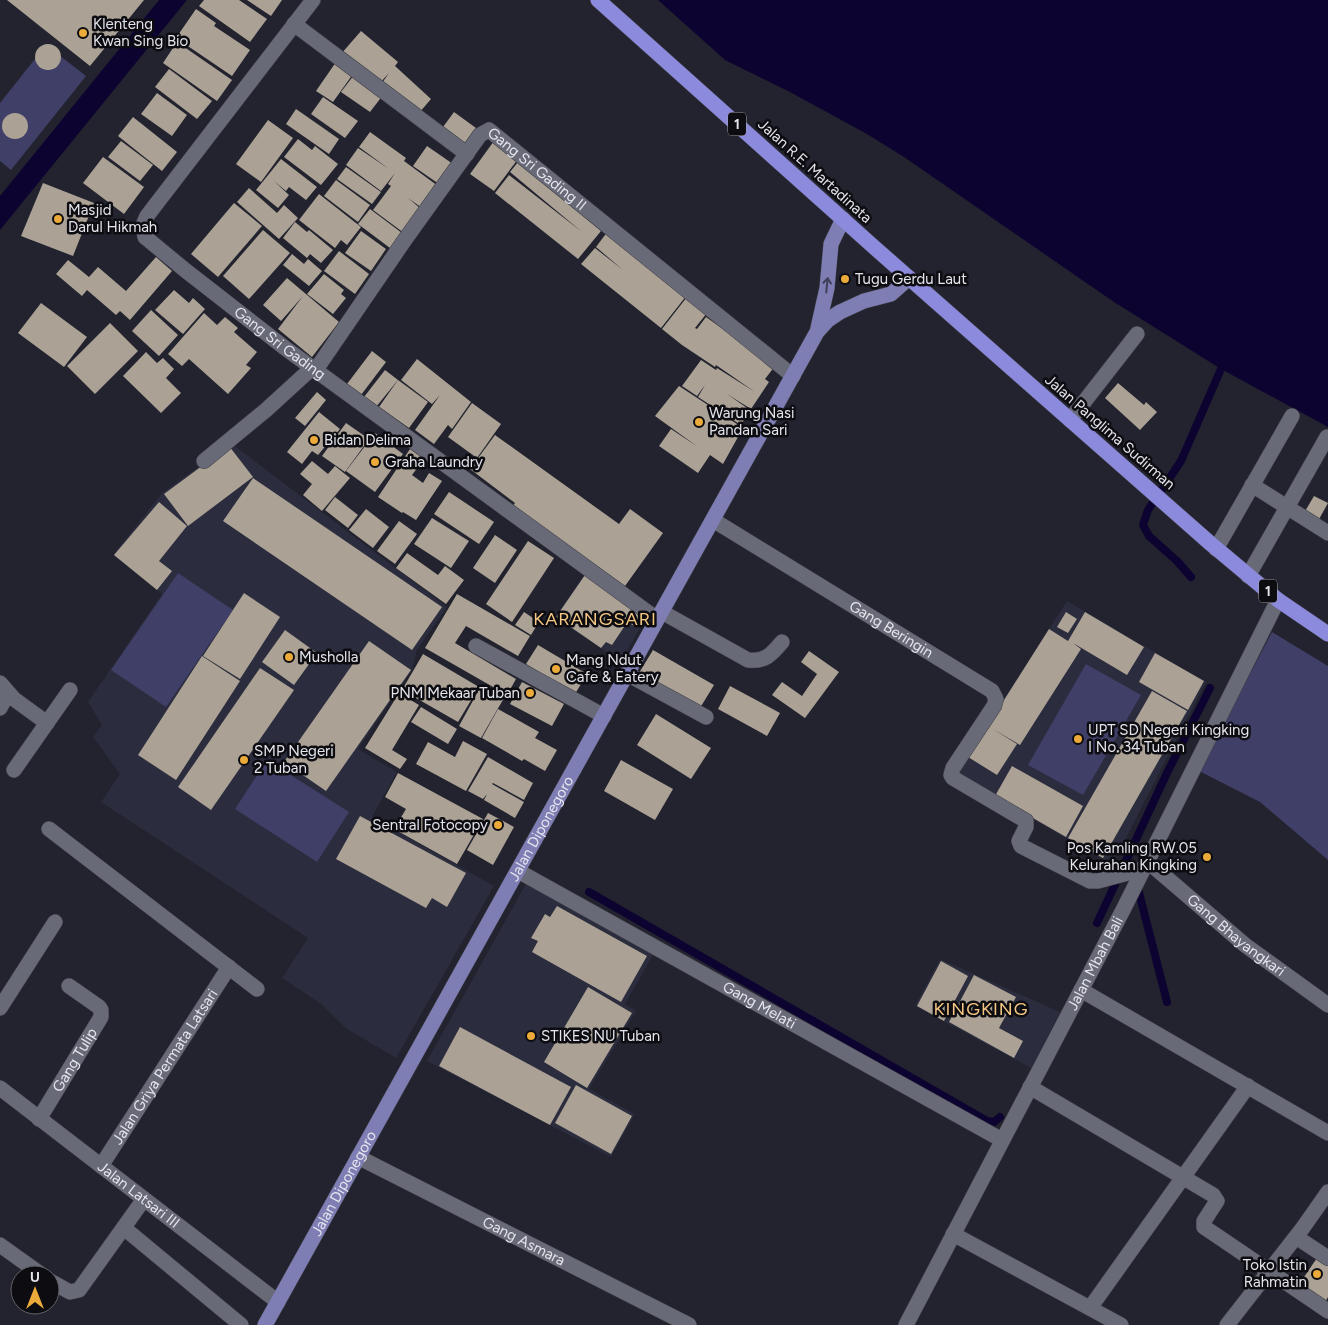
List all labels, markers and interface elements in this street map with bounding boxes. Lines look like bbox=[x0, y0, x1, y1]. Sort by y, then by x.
place label: Klenteng Kwan Sing Bio bbox=[93, 15, 189, 50]
marker: Klenteng Kwan Sing Bio bbox=[77, 27, 89, 39]
road number: 1 bbox=[728, 112, 746, 136]
street label: Jalan R.E. Martadinata bbox=[754, 115, 876, 227]
street label: Gang Sri Gading II bbox=[484, 124, 590, 214]
place label: Masjid Darul Hikmah bbox=[68, 201, 157, 236]
marker: Masjid Darul Hikmah bbox=[52, 213, 64, 225]
place label: Tugu Gerdu Laut bbox=[855, 270, 967, 288]
marker: Tugu Gerdu Laut bbox=[839, 273, 851, 285]
one-way arrow bbox=[822, 277, 832, 293]
street label: Gang Sri Gading bbox=[230, 303, 329, 383]
street label: Jalan Panglima Sudirman bbox=[1041, 371, 1179, 493]
place label: Warung Nasi Pandan Sari bbox=[709, 404, 795, 439]
marker: Warung Nasi Pandan Sari bbox=[693, 416, 705, 428]
place label: Bidan Delima bbox=[324, 431, 411, 449]
marker: Bidan Delima bbox=[308, 434, 320, 446]
place label: Graha Laundry bbox=[385, 453, 483, 471]
marker: Graha Laundry bbox=[369, 456, 381, 468]
road number: 1 bbox=[1259, 580, 1277, 602]
street label: Gang Beringin bbox=[846, 597, 936, 662]
district label: KARANGSARI bbox=[533, 608, 657, 630]
place label: Musholla bbox=[299, 648, 358, 666]
marker: Musholla bbox=[283, 651, 295, 663]
place label: Mang Ndut Cafe & Eatery bbox=[566, 651, 659, 686]
marker: Mang Ndut Cafe & Eatery bbox=[550, 663, 562, 675]
place label: PNM Mekaar Tuban bbox=[390, 684, 520, 702]
marker: PNM Mekaar Tuban bbox=[524, 687, 536, 699]
place label: UPT SD Negeri Kingking I No. 34 Tuban bbox=[1088, 721, 1249, 756]
marker: UPT SD Negeri Kingking I No. 34 Tuban bbox=[1072, 733, 1084, 745]
place label: SMP Negeri 2 Tuban bbox=[254, 742, 334, 777]
marker: SMP Negeri 2 Tuban bbox=[238, 754, 250, 766]
street label: Jalan Diponegoro bbox=[505, 772, 578, 884]
place label: Sentral Fotocopy bbox=[372, 816, 488, 834]
marker: Sentral Fotocopy bbox=[492, 819, 504, 831]
place label: Pos Kamling RW.05 Kelurahan Kingking bbox=[1067, 839, 1197, 874]
marker: Pos Kamling RW.05 Kelurahan Kingking bbox=[1201, 851, 1213, 863]
street label: Gang Bhayangkari bbox=[1183, 890, 1289, 980]
street label: Jalan Mbah Bali bbox=[1063, 913, 1127, 1013]
street label: Gang Melati bbox=[719, 978, 799, 1033]
street label: Jalan Griya Permata Latsari bbox=[108, 986, 221, 1148]
district label: KINGKING bbox=[934, 998, 1028, 1020]
street label: Gang Tulip bbox=[49, 1025, 101, 1095]
place label: STIKES NU Tuban bbox=[541, 1027, 660, 1045]
marker: STIKES NU Tuban bbox=[525, 1030, 537, 1042]
street label: Jalan Diponegoro bbox=[307, 1127, 380, 1239]
street label: Jalan Latsari III bbox=[94, 1157, 183, 1232]
street label: Gang Asmara bbox=[480, 1213, 568, 1270]
place label: Toko Istin Rahmatin bbox=[1243, 1256, 1307, 1291]
north arrow bbox=[10, 1265, 60, 1315]
marker: Toko Istin Rahmatin bbox=[1311, 1268, 1323, 1280]
text: U bbox=[30, 1269, 40, 1286]

